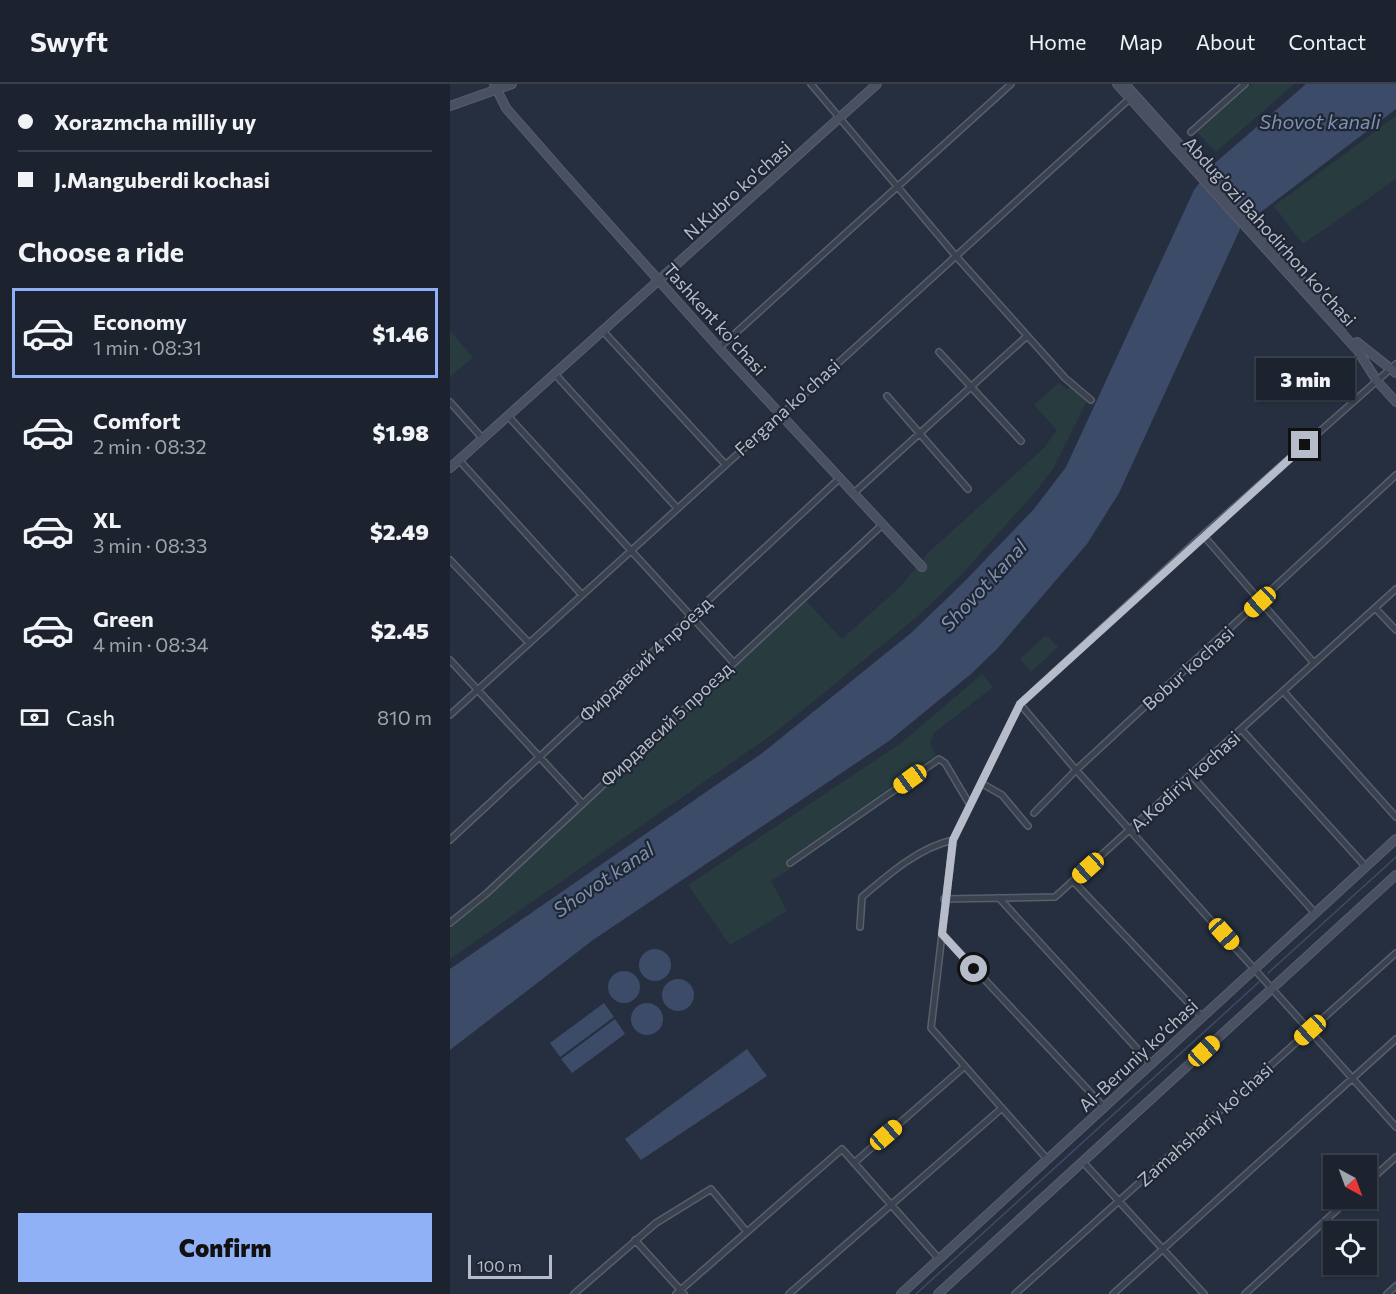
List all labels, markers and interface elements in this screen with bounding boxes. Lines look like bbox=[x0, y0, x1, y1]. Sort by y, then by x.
text: Swyft bbox=[30, 24, 108, 58]
text: Home bbox=[1029, 29, 1086, 54]
text: Map bbox=[1119, 29, 1163, 54]
text: About bbox=[1196, 29, 1255, 54]
text: Contact bbox=[1288, 29, 1366, 54]
text: Xorazmcha milliy uy bbox=[54, 108, 256, 135]
water label: Shovot kanali bbox=[1259, 109, 1382, 133]
street label: Abdug’ozi Bahodirhon ko’chasi bbox=[1179, 132, 1361, 330]
street label: N.Kubro ko'chasi bbox=[679, 136, 795, 244]
text: J.Manguberdi kochasi bbox=[54, 166, 270, 193]
text: Choose a ride bbox=[18, 235, 184, 268]
street label: Tashkent ko'chasi bbox=[659, 258, 771, 380]
icon: car bbox=[21, 306, 75, 360]
text: Economy bbox=[93, 308, 187, 335]
text: $1.46 bbox=[372, 320, 429, 347]
text: 1 min · 08:31 bbox=[93, 335, 202, 359]
street label: Fergana ko'chasi bbox=[730, 354, 844, 460]
callout: 3 min bbox=[1256, 358, 1354, 400]
text: 3 min bbox=[1280, 367, 1331, 391]
icon: car bbox=[21, 405, 75, 459]
text: Comfort bbox=[93, 407, 181, 434]
text: $1.98 bbox=[373, 419, 429, 446]
route end bbox=[1291, 431, 1318, 458]
text: 2 min · 08:32 bbox=[93, 434, 207, 458]
icon: car bbox=[21, 504, 75, 558]
text: XL bbox=[93, 506, 121, 533]
text: $2.49 bbox=[370, 518, 429, 545]
text: 3 min · 08:33 bbox=[93, 533, 207, 557]
water label: Shovot kanal bbox=[935, 534, 1032, 636]
car bbox=[1241, 583, 1279, 621]
street label: Фирдавсий 4 проезд bbox=[574, 592, 716, 726]
icon: car bbox=[21, 603, 75, 657]
text: Green bbox=[93, 605, 154, 632]
text: $2.45 bbox=[371, 617, 429, 644]
street label: Bobur kochasi bbox=[1138, 621, 1238, 715]
text: 4 min · 08:34 bbox=[93, 632, 209, 656]
street label: Фирдавсий 5 проезд bbox=[595, 657, 737, 791]
icon: cash bbox=[18, 701, 51, 734]
text: Cash bbox=[66, 704, 115, 731]
text: 810 m bbox=[377, 705, 432, 729]
street label: A.Kodiriy kochasi bbox=[1126, 726, 1244, 836]
car bbox=[890, 761, 930, 797]
water label: Shovot kanal bbox=[548, 836, 659, 921]
car bbox=[1069, 849, 1107, 887]
car bbox=[1205, 915, 1243, 953]
route start bbox=[960, 955, 987, 982]
street label: Al-Beruniy ko’chasi bbox=[1074, 994, 1202, 1116]
car bbox=[1291, 1011, 1329, 1049]
car bbox=[1185, 1032, 1223, 1070]
street label: Zamahshariy ko'chasi bbox=[1133, 1057, 1277, 1191]
car bbox=[867, 1116, 905, 1154]
north arrow bbox=[1323, 1155, 1377, 1209]
map controls bbox=[1323, 1155, 1377, 1275]
button: Confirm bbox=[18, 1213, 432, 1282]
button: locate bbox=[1323, 1221, 1377, 1275]
scale bar bbox=[468, 1252, 552, 1280]
text: 100 m bbox=[477, 1256, 522, 1275]

